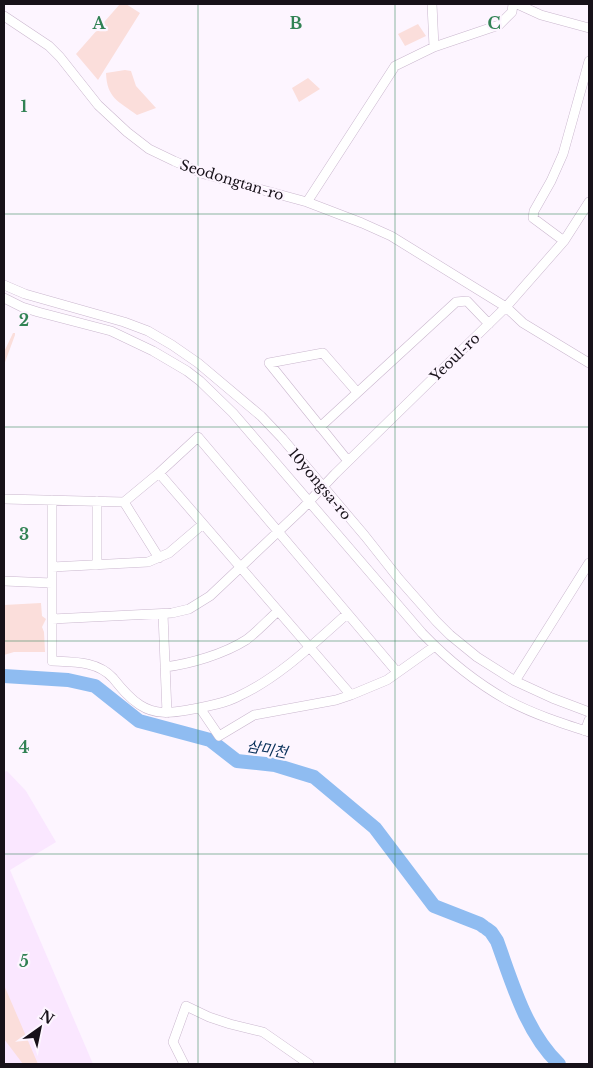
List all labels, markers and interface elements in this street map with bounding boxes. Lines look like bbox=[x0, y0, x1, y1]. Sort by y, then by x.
text: A bbox=[92, 13, 107, 33]
text: B bbox=[290, 13, 303, 33]
text: C bbox=[487, 13, 501, 33]
text: 1 bbox=[21, 96, 28, 116]
street label: Seodongtan-ro bbox=[178, 156, 286, 204]
text: 2 bbox=[19, 310, 29, 330]
street label: Yeoul-ro bbox=[426, 329, 484, 386]
street label: 10yongsa-ro bbox=[285, 444, 355, 524]
text: 3 bbox=[19, 524, 29, 544]
water label: 삼미천 bbox=[245, 736, 291, 762]
text: 4 bbox=[19, 737, 29, 757]
text: 5 bbox=[19, 951, 29, 971]
north arrow bbox=[15, 1003, 65, 1053]
text: N bbox=[37, 1006, 58, 1028]

